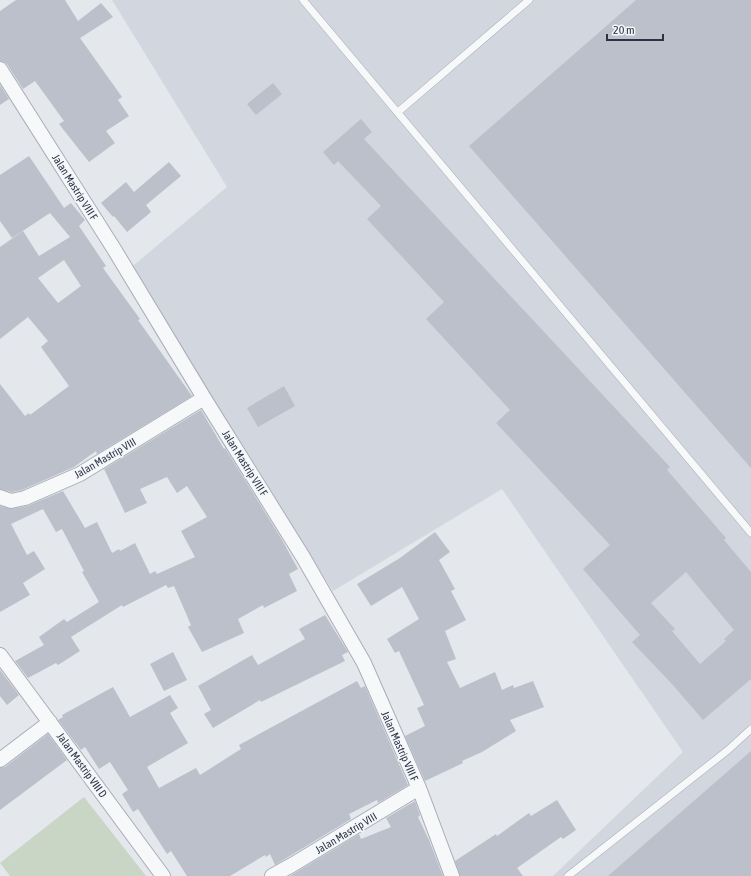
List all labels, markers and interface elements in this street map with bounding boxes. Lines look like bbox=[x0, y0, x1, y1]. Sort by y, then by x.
scale bar bbox=[607, 16, 663, 42]
text: 20 m bbox=[613, 23, 635, 37]
street label: Jalan Mastrip VIII F bbox=[50, 152, 100, 223]
street label: Jalan Mastrip VIII F bbox=[220, 428, 270, 499]
street label: Jalan Mastrip VIII bbox=[72, 435, 138, 481]
street label: Jalan Mastrip VIII F bbox=[379, 709, 421, 783]
street label: Jalan Mastrip VIII D bbox=[55, 730, 109, 800]
street label: Jalan Mastrip VIII bbox=[313, 810, 379, 856]

